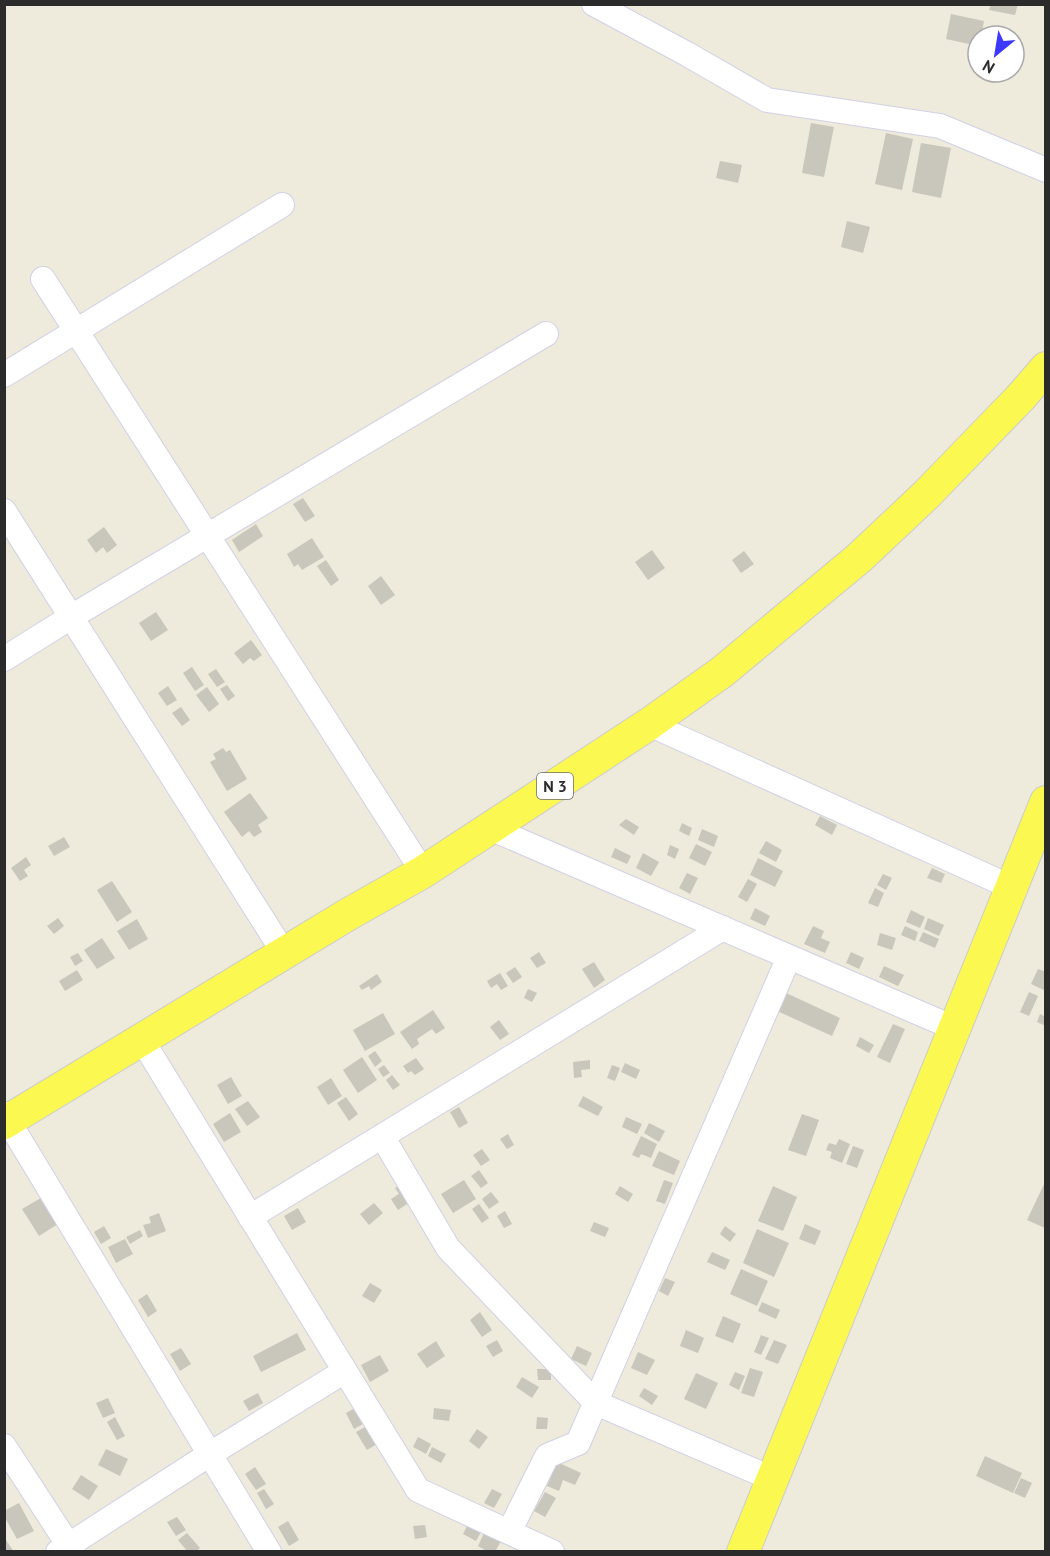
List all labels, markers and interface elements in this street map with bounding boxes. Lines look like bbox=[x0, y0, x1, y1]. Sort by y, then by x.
north arrow bbox=[966, 24, 1026, 84]
text: N bbox=[979, 56, 998, 78]
road number: N 3 bbox=[537, 773, 573, 799]

